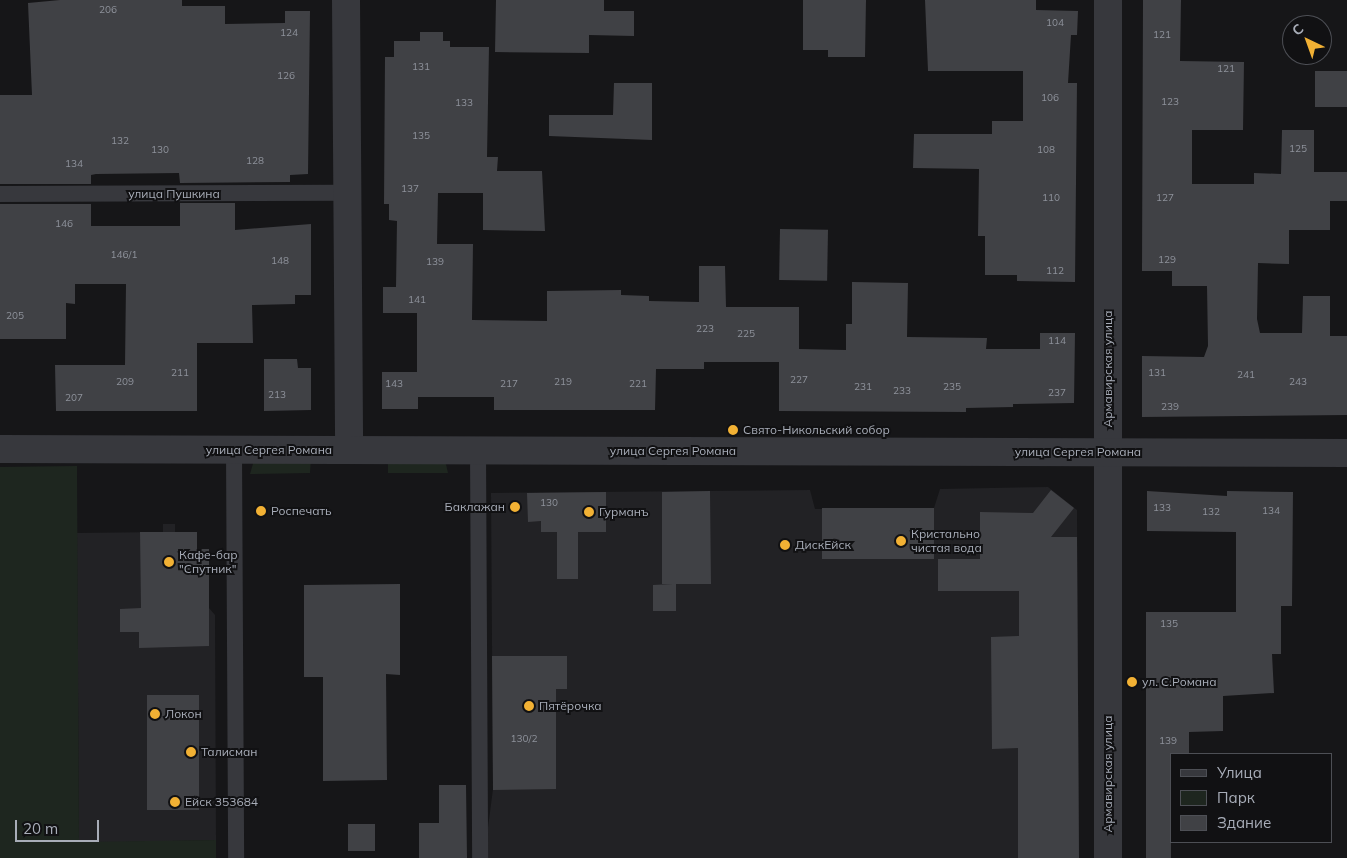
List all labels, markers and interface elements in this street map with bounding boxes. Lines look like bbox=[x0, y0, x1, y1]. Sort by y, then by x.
house number: 206 bbox=[99, 4, 117, 16]
north arrow bbox=[1282, 15, 1332, 65]
house number: 104 bbox=[1046, 17, 1064, 29]
text: С bbox=[1288, 20, 1307, 39]
house number: 124 bbox=[280, 27, 298, 39]
house number: 121 bbox=[1153, 29, 1171, 41]
house number: 131 bbox=[412, 61, 430, 73]
house number: 121 bbox=[1217, 63, 1235, 75]
house number: 126 bbox=[277, 70, 295, 82]
house number: 106 bbox=[1041, 92, 1059, 104]
house number: 123 bbox=[1161, 96, 1179, 108]
house number: 133 bbox=[455, 97, 473, 109]
house number: 135 bbox=[412, 130, 430, 142]
house number: 132 bbox=[111, 135, 129, 147]
house number: 125 bbox=[1289, 143, 1307, 155]
house number: 130 bbox=[151, 144, 169, 156]
house number: 108 bbox=[1037, 144, 1055, 156]
house number: 128 bbox=[246, 155, 264, 167]
house number: 134 bbox=[65, 158, 83, 170]
house number: 137 bbox=[401, 183, 419, 195]
street label: улица Пушкина bbox=[128, 187, 220, 201]
house number: 110 bbox=[1042, 192, 1060, 204]
house number: 127 bbox=[1156, 192, 1174, 204]
house number: 146 bbox=[55, 218, 73, 230]
house number: 146/1 bbox=[111, 249, 137, 261]
house number: 129 bbox=[1158, 254, 1176, 266]
house number: 148 bbox=[271, 255, 289, 267]
house number: 139 bbox=[426, 256, 444, 268]
house number: 112 bbox=[1046, 265, 1064, 277]
house number: 141 bbox=[408, 294, 426, 306]
house number: 205 bbox=[6, 310, 24, 322]
street label: Армавирская улица bbox=[1101, 310, 1115, 428]
house number: 223 bbox=[696, 323, 714, 335]
house number: 225 bbox=[737, 328, 755, 340]
house number: 114 bbox=[1048, 335, 1066, 347]
house number: 211 bbox=[171, 367, 189, 379]
house number: 131 bbox=[1148, 367, 1166, 379]
house number: 241 bbox=[1237, 369, 1255, 381]
house number: 227 bbox=[790, 374, 808, 386]
house number: 209 bbox=[116, 376, 134, 388]
house number: 219 bbox=[554, 376, 572, 388]
house number: 243 bbox=[1289, 376, 1307, 388]
house number: 143 bbox=[385, 378, 403, 390]
house number: 217 bbox=[500, 378, 518, 390]
house number: 221 bbox=[629, 378, 647, 390]
house number: 231 bbox=[854, 381, 872, 393]
house number: 235 bbox=[943, 381, 961, 393]
house number: 233 bbox=[893, 385, 911, 397]
house number: 237 bbox=[1048, 387, 1066, 399]
house number: 213 bbox=[268, 389, 286, 401]
house number: 207 bbox=[65, 392, 83, 404]
house number: 239 bbox=[1161, 401, 1179, 413]
place label: Свято-Никольский собор bbox=[743, 423, 890, 437]
marker: Свято-Никольский собор bbox=[727, 424, 739, 436]
street label: улица Сергея Романа bbox=[206, 443, 332, 457]
street label: улица Сергея Романа bbox=[610, 444, 736, 458]
street label: улица Сергея Романа bbox=[1015, 445, 1141, 459]
house number: 130 bbox=[540, 497, 558, 509]
place label: Баклажан bbox=[445, 500, 505, 514]
marker: Баклажан bbox=[509, 501, 521, 513]
house number: 133 bbox=[1153, 502, 1171, 514]
place label: Роспечать bbox=[271, 504, 332, 518]
marker: Роспечать bbox=[255, 505, 267, 517]
place label: Гурманъ bbox=[599, 505, 649, 519]
house number: 134 bbox=[1262, 505, 1280, 517]
marker: Гурманъ bbox=[583, 506, 595, 518]
house number: 132 bbox=[1202, 506, 1220, 518]
place label: Кристально чистая вода bbox=[911, 527, 982, 555]
marker: Кристально чистая вода bbox=[895, 535, 907, 547]
place label: ДискЕйск bbox=[795, 538, 851, 552]
marker: ДискЕйск bbox=[779, 539, 791, 551]
place label: Кафе-бар "Спутник" bbox=[179, 548, 238, 576]
marker: Кафе-бар "Спутник" bbox=[163, 556, 175, 568]
house number: 135 bbox=[1160, 618, 1178, 630]
place label: ул. С.Романа bbox=[1142, 675, 1217, 689]
marker: ул. С.Романа bbox=[1126, 676, 1138, 688]
place label: Пятёрочка bbox=[539, 699, 602, 713]
marker: Пятёрочка bbox=[523, 700, 535, 712]
place label: Локон bbox=[165, 707, 202, 721]
marker: Локон bbox=[149, 708, 161, 720]
street label: Армавирская улица bbox=[1101, 715, 1115, 833]
house number: 130/2 bbox=[511, 733, 537, 745]
house number: 139 bbox=[1159, 735, 1177, 747]
place label: Талисман bbox=[201, 745, 257, 759]
marker: Талисман bbox=[185, 746, 197, 758]
legend bbox=[1170, 753, 1332, 843]
text: Улица bbox=[1217, 763, 1262, 782]
text: Парк bbox=[1217, 788, 1255, 807]
place label: Ейск 353684 bbox=[185, 795, 258, 809]
marker: Ейск 353684 bbox=[169, 796, 181, 808]
scale bar bbox=[18, 810, 101, 842]
text: Здание bbox=[1217, 813, 1271, 832]
text: 20 m bbox=[23, 819, 58, 838]

